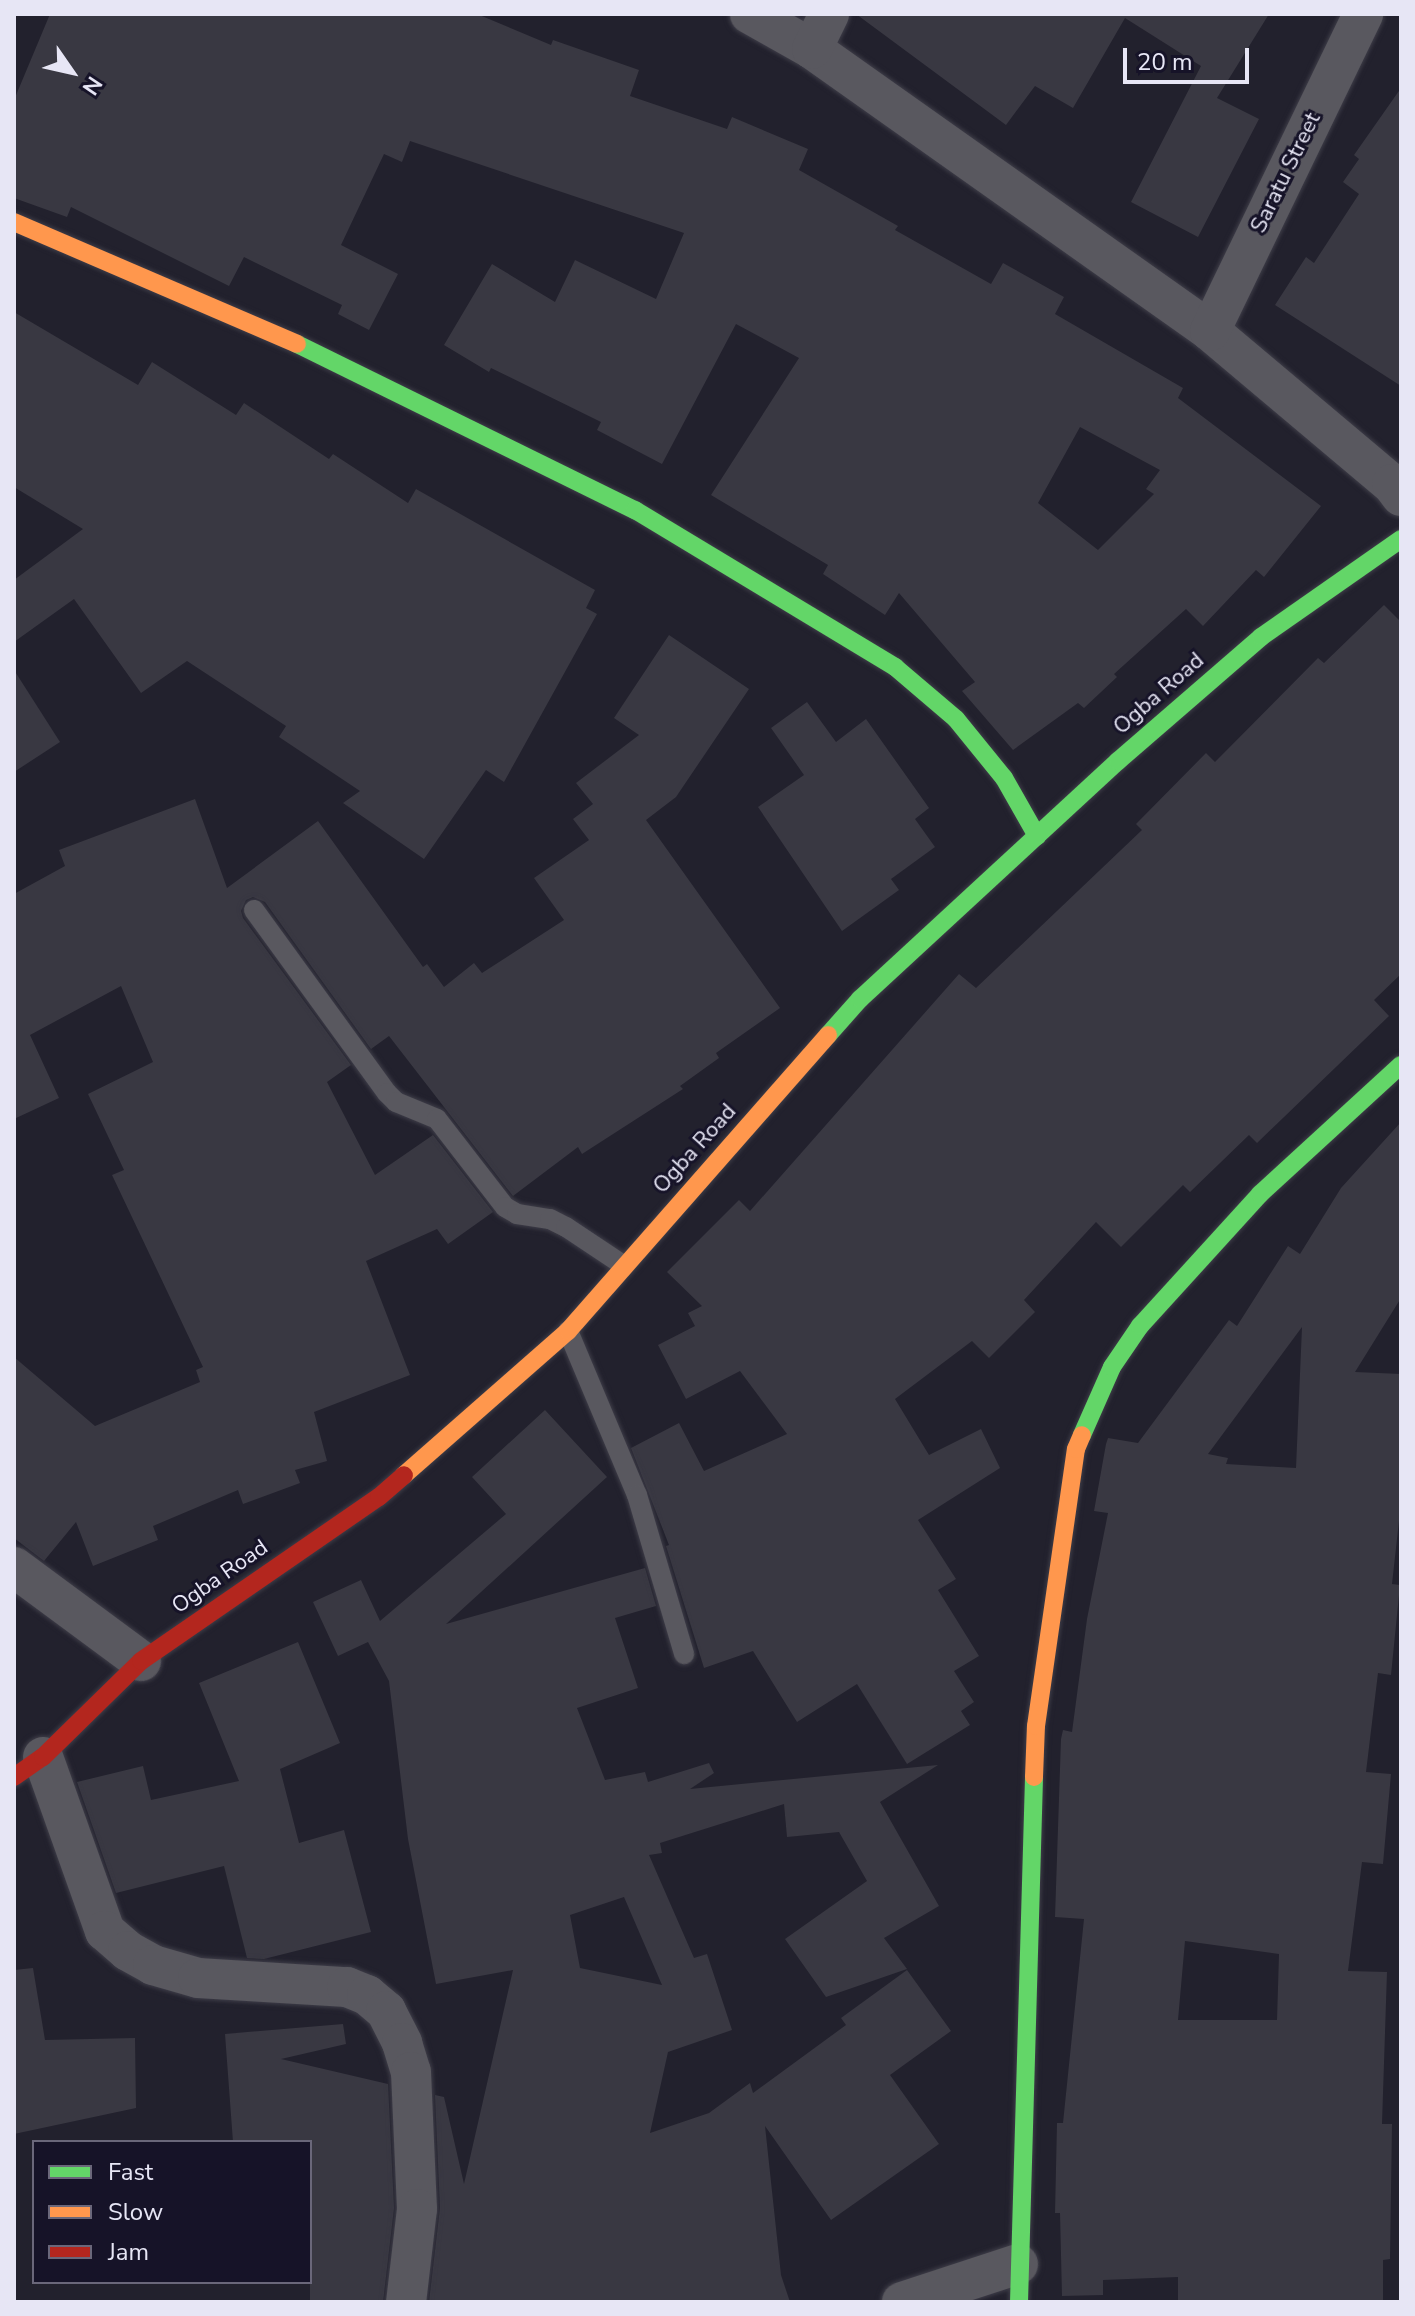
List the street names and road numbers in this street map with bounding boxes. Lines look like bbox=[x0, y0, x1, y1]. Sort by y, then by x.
street label: Saratu Street bbox=[1246, 109, 1326, 237]
street label: Ogba Road bbox=[1108, 648, 1210, 740]
street label: Ogba Road bbox=[648, 1099, 742, 1199]
street label: Ogba Road bbox=[167, 1534, 273, 1620]

